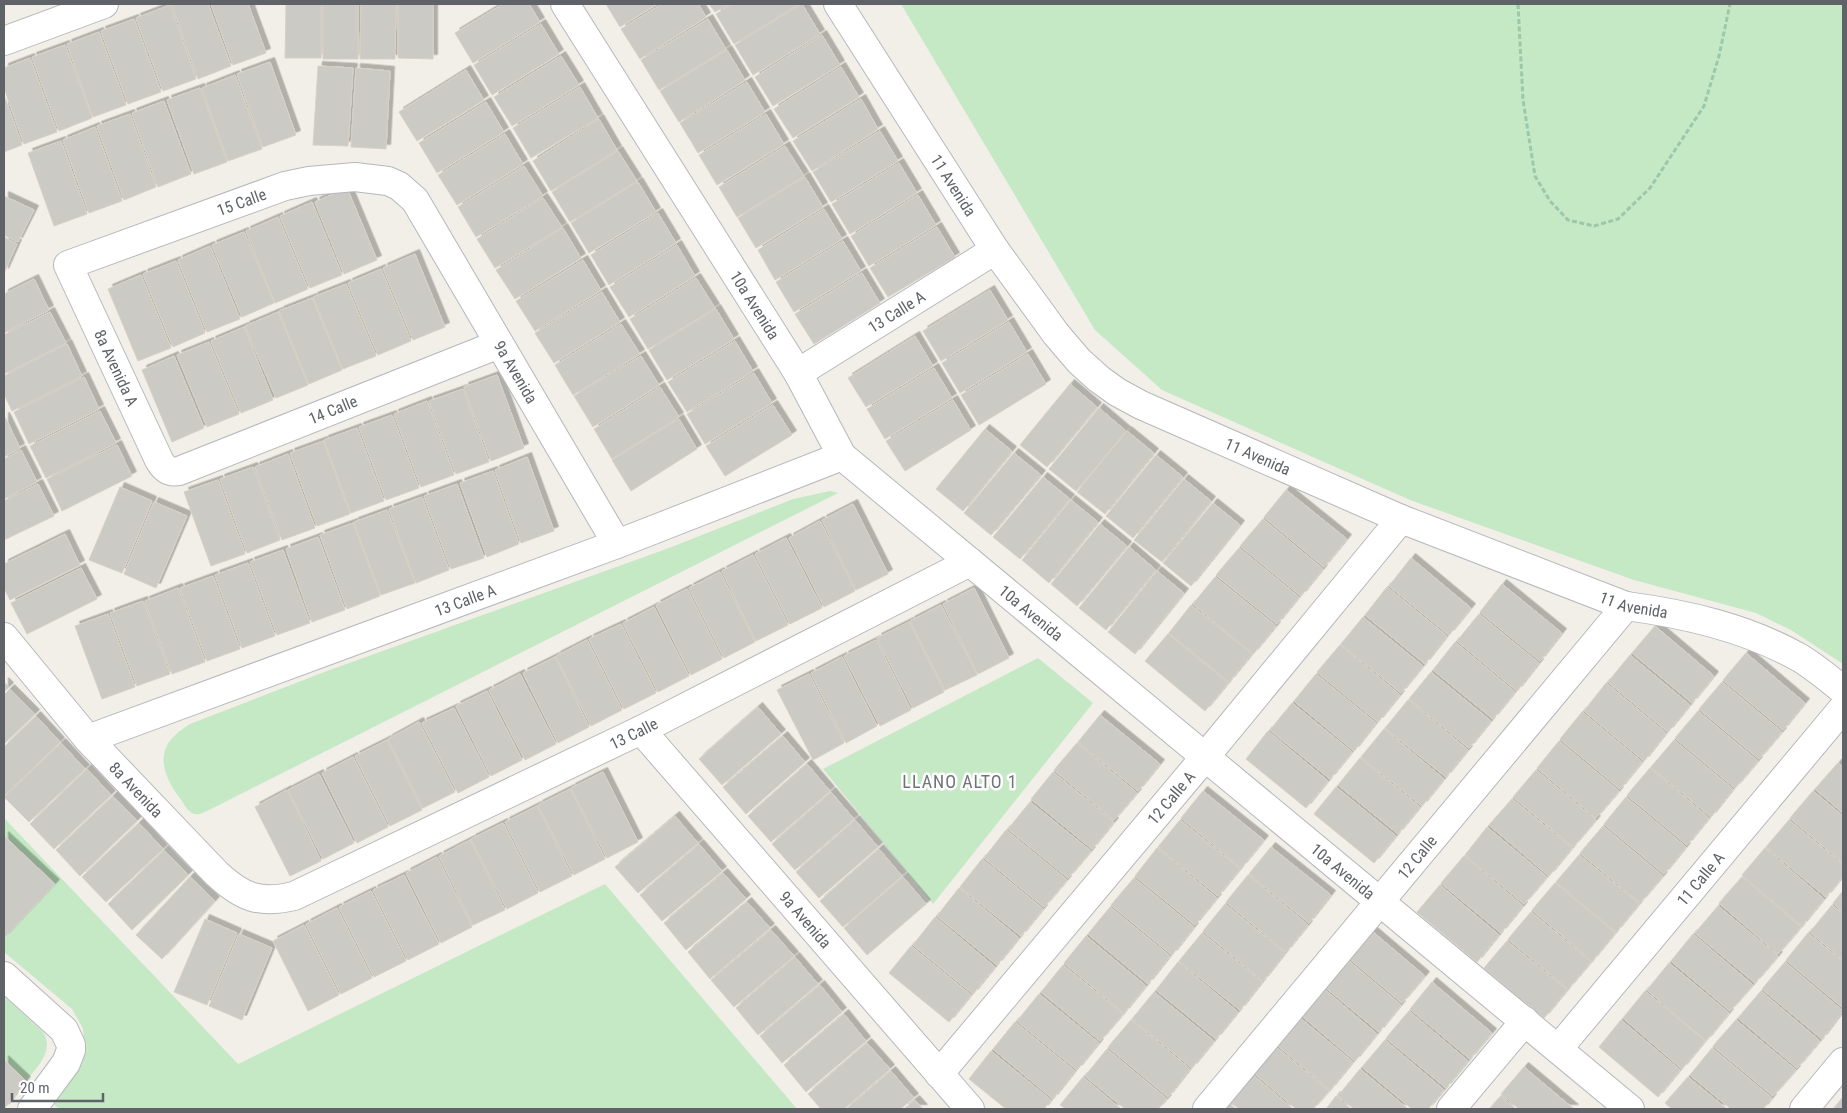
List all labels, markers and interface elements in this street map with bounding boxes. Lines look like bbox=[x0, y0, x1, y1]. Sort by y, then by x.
street label: 11 Avenida bbox=[927, 151, 980, 220]
street label: 15 Calle bbox=[214, 184, 269, 219]
street label: 10a Avenida bbox=[726, 267, 784, 343]
street label: 13 Calle A bbox=[864, 287, 929, 337]
street label: 8a Avenida A bbox=[90, 327, 142, 409]
street label: 9a Avenida bbox=[490, 337, 542, 407]
street label: 14 Calle bbox=[306, 392, 360, 428]
street label: 11 Avenida bbox=[1222, 434, 1293, 479]
street label: 13 Calle A bbox=[432, 580, 498, 620]
street label: 10a Avenida bbox=[995, 581, 1067, 645]
street label: 11 Avenida bbox=[1597, 587, 1669, 622]
street label: 13 Calle bbox=[607, 714, 661, 753]
street label: 8a Avenida bbox=[105, 758, 167, 821]
street label: 12 Calle A bbox=[1143, 767, 1199, 828]
district label: LLANO ALTO 1 bbox=[902, 771, 1018, 792]
street label: 12 Calle bbox=[1393, 831, 1441, 883]
street label: 10a Avenida bbox=[1307, 839, 1379, 903]
street label: 11 Calle A bbox=[1673, 848, 1728, 909]
street label: 9a Avenida bbox=[776, 887, 835, 952]
scale bar bbox=[12, 1070, 104, 1102]
text: 20 m bbox=[20, 1079, 50, 1097]

